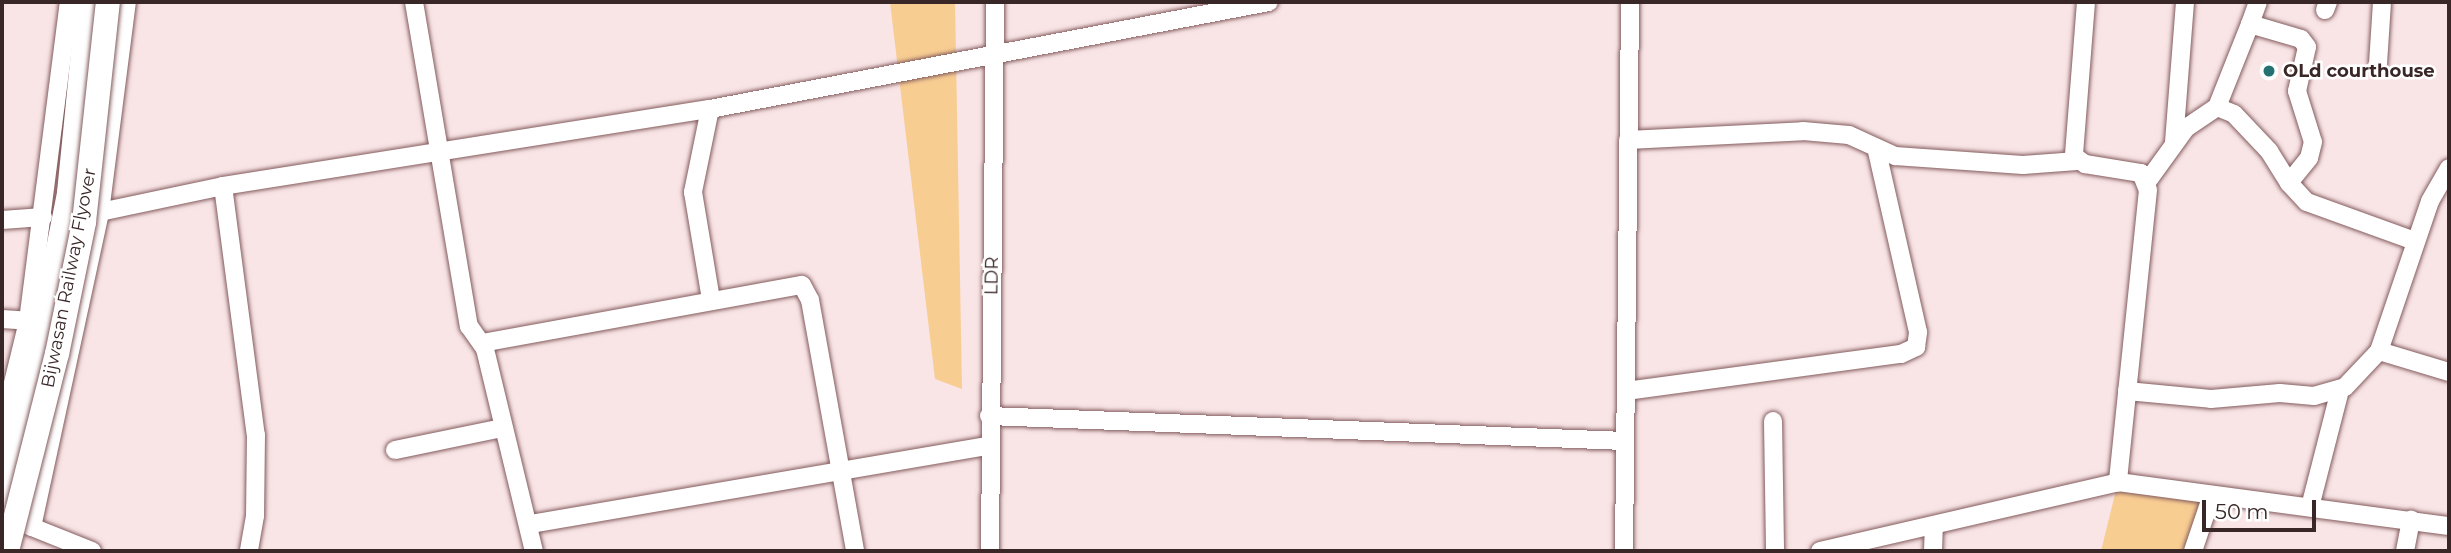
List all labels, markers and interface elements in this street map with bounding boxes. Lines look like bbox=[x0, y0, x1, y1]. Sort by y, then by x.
place label: OLd courthouse bbox=[2283, 60, 2435, 82]
marker: OLd courthouse bbox=[2261, 63, 2277, 79]
street label: Bijwasan Railway Flyover bbox=[37, 166, 101, 390]
street label: LDR bbox=[981, 257, 1003, 295]
scale bar bbox=[2206, 486, 2320, 530]
text: 50 m bbox=[2215, 499, 2269, 524]

